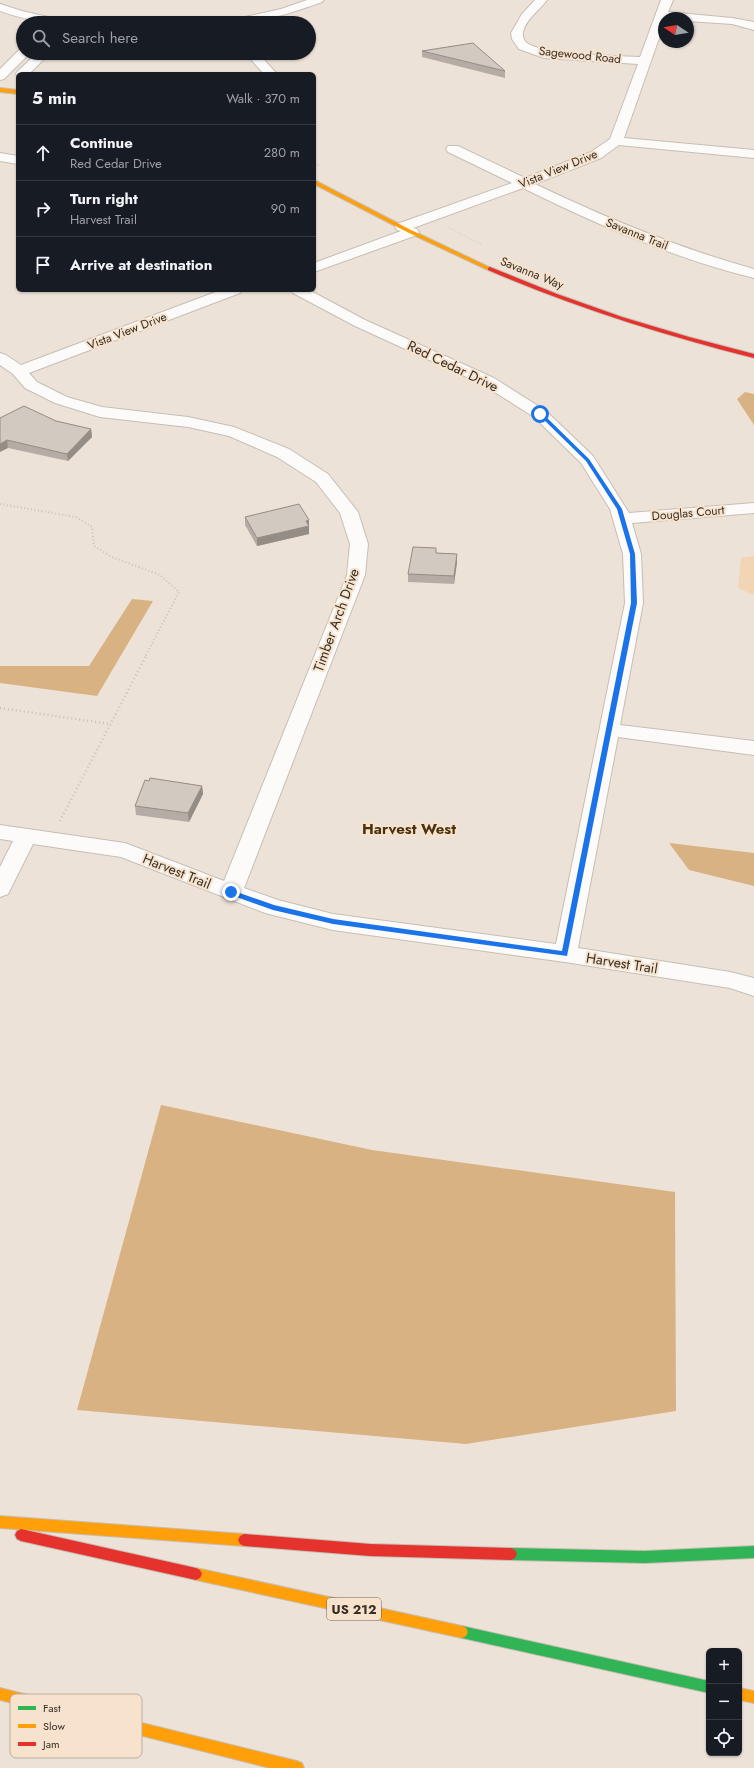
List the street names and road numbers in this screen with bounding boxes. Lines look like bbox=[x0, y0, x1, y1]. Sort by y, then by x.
street label: Sagewood Road bbox=[538, 42, 622, 68]
street label: Vista View Drive bbox=[516, 145, 600, 193]
street label: Savanna Trail bbox=[603, 213, 671, 255]
street label: Savanna Way bbox=[498, 252, 567, 294]
street label: Vista View Drive bbox=[85, 308, 169, 354]
street label: Red Cedar Drive bbox=[404, 335, 502, 397]
street label: Douglas Court bbox=[651, 501, 725, 525]
street label: Timber Arch Drive bbox=[308, 566, 364, 674]
street label: Harvest Trail bbox=[140, 848, 214, 894]
street label: Harvest Trail bbox=[585, 947, 659, 979]
road number: US 212 bbox=[327, 1598, 381, 1620]

